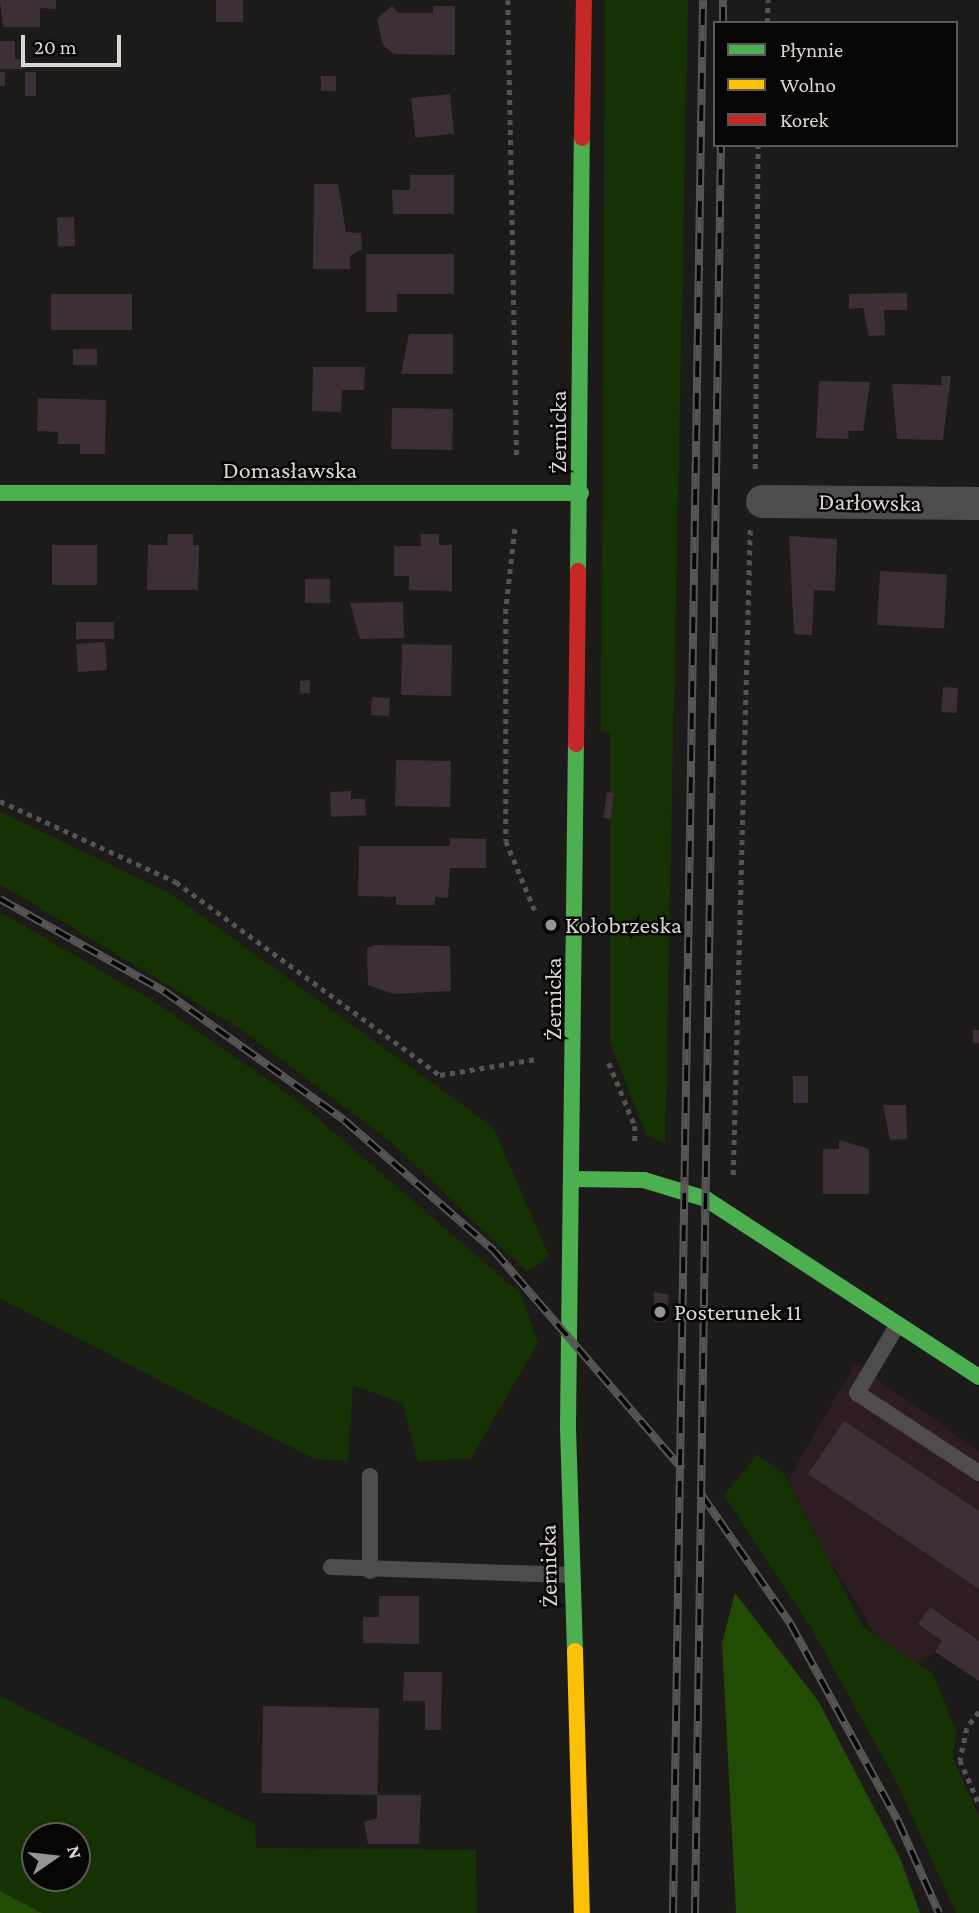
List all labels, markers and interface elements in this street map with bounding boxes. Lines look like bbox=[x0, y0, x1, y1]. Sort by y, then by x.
scale bar bbox=[24, 21, 124, 65]
legend bbox=[713, 21, 958, 147]
text: 20 m bbox=[34, 35, 77, 59]
text: Płynnie bbox=[780, 38, 843, 62]
text: Wolno bbox=[780, 73, 836, 97]
text: Korek bbox=[780, 108, 829, 132]
street label: Żernicka bbox=[544, 390, 572, 474]
street label: Domasławska bbox=[223, 456, 357, 484]
street label: Darłowska bbox=[818, 487, 922, 517]
place label: Kołobrzeska bbox=[565, 911, 682, 939]
marker: Kołobrzeska bbox=[543, 917, 559, 933]
street label: Żernicka bbox=[539, 957, 567, 1041]
place label: Posterunek 11 bbox=[674, 1298, 802, 1326]
marker: Posterunek 11 bbox=[652, 1304, 668, 1320]
street label: Żernicka bbox=[533, 1524, 563, 1608]
north arrow bbox=[21, 1822, 91, 1892]
text: N bbox=[63, 1843, 87, 1861]

